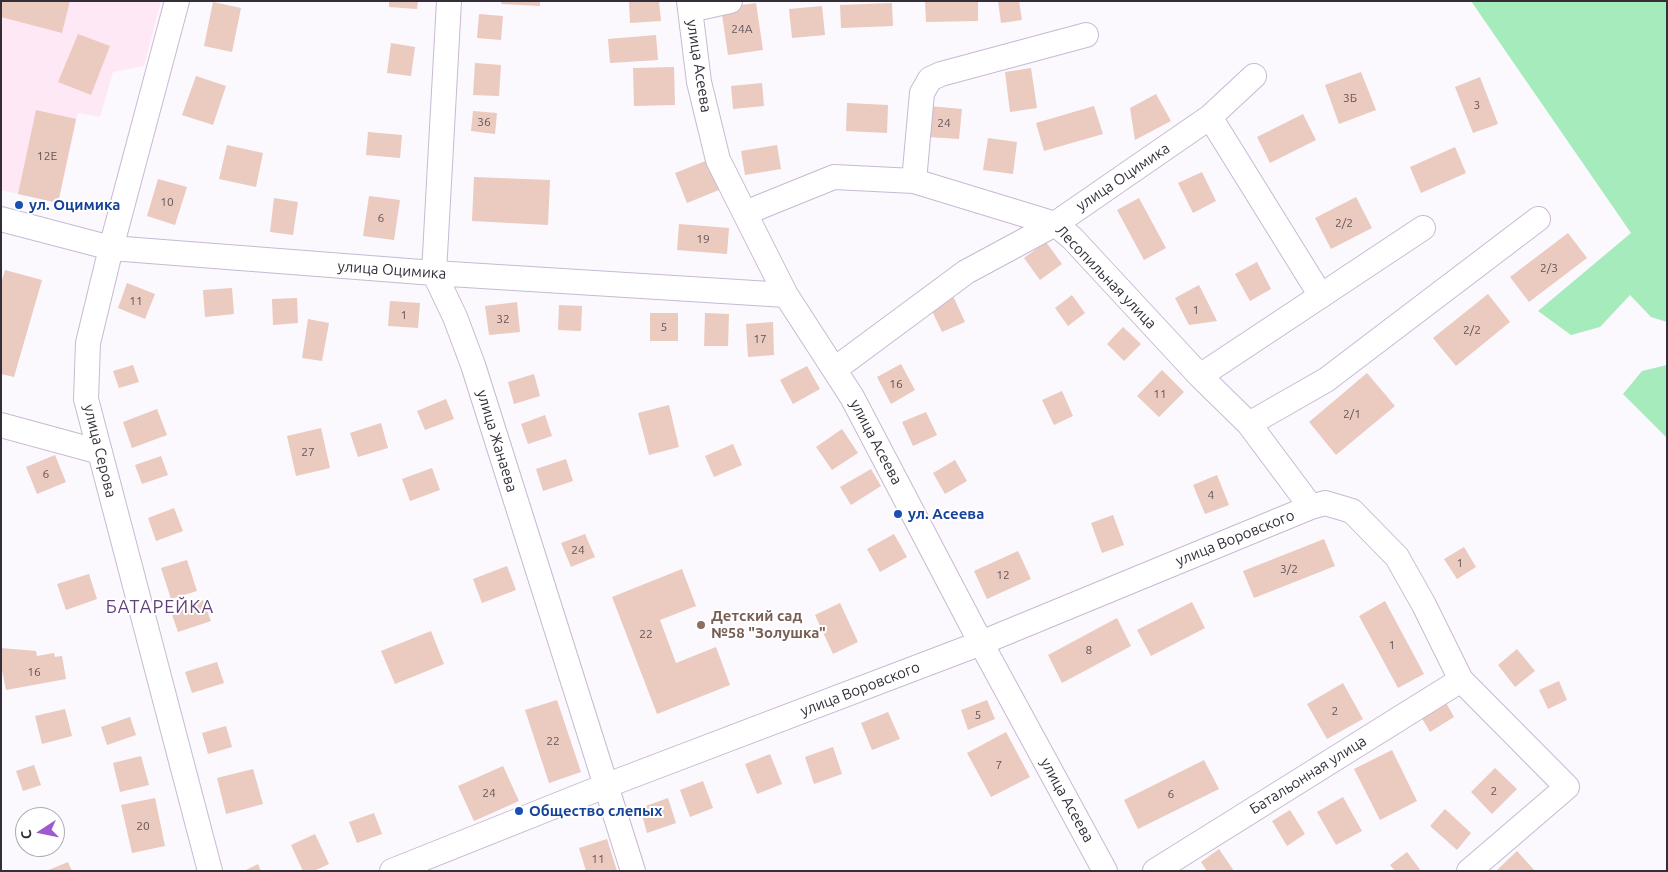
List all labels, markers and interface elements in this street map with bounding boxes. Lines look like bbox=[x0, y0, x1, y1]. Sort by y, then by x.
street label: улица Асеева bbox=[683, 18, 715, 114]
house number: 24А bbox=[731, 22, 753, 36]
house number: 3Б bbox=[1343, 91, 1357, 105]
house number: 3 bbox=[1474, 98, 1480, 112]
house number: 36 bbox=[477, 115, 491, 129]
house number: 24 bbox=[937, 116, 951, 130]
street label: улица Оцимика bbox=[1073, 139, 1173, 215]
house number: 12Е bbox=[37, 149, 57, 163]
house number: 10 bbox=[160, 195, 174, 209]
place label: ул. Оцимика bbox=[29, 196, 120, 214]
marker: ул. Оцимика bbox=[13, 199, 25, 211]
house number: 6 bbox=[378, 211, 384, 225]
house number: 2/2 bbox=[1335, 216, 1353, 230]
street label: Лесопильная улица bbox=[1052, 221, 1160, 333]
house number: 19 bbox=[696, 232, 710, 246]
street label: улица Оцимика bbox=[337, 257, 447, 283]
house number: 2/3 bbox=[1540, 261, 1558, 275]
house number: 11 bbox=[129, 294, 143, 308]
house number: 1 bbox=[1193, 303, 1199, 317]
house number: 1 bbox=[401, 308, 407, 322]
house number: 32 bbox=[496, 312, 510, 326]
house number: 5 bbox=[661, 320, 667, 334]
house number: 2/2 bbox=[1463, 323, 1481, 337]
house number: 17 bbox=[753, 332, 767, 346]
house number: 16 bbox=[889, 377, 903, 391]
house number: 11 bbox=[1153, 387, 1167, 401]
street label: улица Жанаева bbox=[473, 388, 521, 494]
street label: улица Асеева bbox=[846, 396, 906, 488]
street label: улица Серова bbox=[80, 402, 120, 500]
house number: 2/1 bbox=[1343, 407, 1361, 421]
house number: 27 bbox=[301, 445, 315, 459]
house number: 6 bbox=[43, 467, 49, 481]
house number: 4 bbox=[1208, 488, 1214, 502]
place label: ул. Асеева bbox=[908, 505, 984, 523]
street label: улица Воровского bbox=[1173, 506, 1297, 570]
marker: ул. Асеева bbox=[892, 508, 904, 520]
house number: 24 bbox=[571, 543, 585, 557]
house number: 1 bbox=[1457, 556, 1463, 570]
house number: 3/2 bbox=[1280, 562, 1298, 576]
house number: 12 bbox=[996, 568, 1010, 582]
district label: БАТАРЕЙКА bbox=[105, 596, 215, 618]
place label: Детский сад №58 "Золушка" bbox=[711, 607, 826, 642]
marker: Детский сад №58 "Золушка" bbox=[695, 619, 707, 631]
house number: 22 bbox=[639, 627, 653, 641]
house number: 1 bbox=[1389, 638, 1395, 652]
house number: 8 bbox=[1086, 643, 1092, 657]
street label: улица Воровского bbox=[798, 658, 922, 720]
house number: 16 bbox=[27, 665, 41, 679]
house number: 2 bbox=[1332, 704, 1338, 718]
house number: 5 bbox=[975, 708, 981, 722]
street label: Батальонная улица bbox=[1246, 732, 1370, 818]
house number: 22 bbox=[546, 734, 560, 748]
street label: улица Асеева bbox=[1036, 755, 1098, 845]
house number: 7 bbox=[996, 758, 1002, 772]
house number: 2 bbox=[1491, 784, 1497, 798]
house number: 24 bbox=[482, 786, 496, 800]
house number: 6 bbox=[1168, 787, 1174, 801]
place label: Общество слепых bbox=[529, 802, 662, 820]
marker: Общество слепых bbox=[513, 805, 525, 817]
north arrow bbox=[15, 807, 65, 857]
house number: 20 bbox=[136, 819, 150, 833]
text: С bbox=[18, 829, 35, 841]
house number: 11 bbox=[591, 852, 605, 866]

